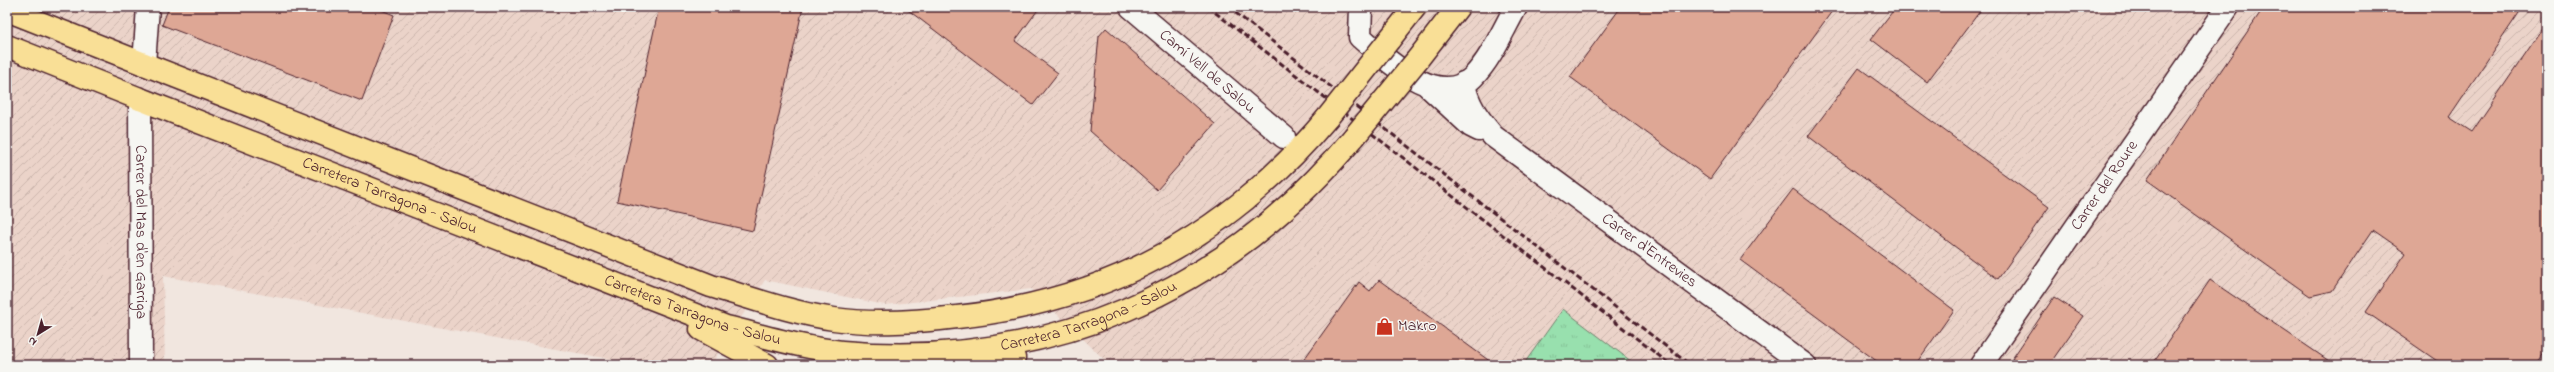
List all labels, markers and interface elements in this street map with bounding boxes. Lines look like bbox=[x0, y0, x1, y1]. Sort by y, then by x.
street label: Camí Vell de Salou bbox=[1154, 24, 1261, 120]
street label: Carrer del Roure bbox=[2065, 135, 2145, 236]
street label: Carrer del Mas d'en Garriga bbox=[128, 145, 153, 319]
street label: Carretera Tarragona - Salou bbox=[299, 151, 481, 241]
street label: Carrer d'Entrevies bbox=[1596, 207, 1702, 294]
street label: Carretera Tarragona - Salou bbox=[601, 269, 783, 352]
street label: Carretera Tarragona - Salou bbox=[999, 275, 1182, 358]
north arrow bbox=[18, 314, 58, 354]
place label: Makro bbox=[1398, 314, 1437, 338]
shop icon: Makro bbox=[1375, 316, 1395, 336]
text: N bbox=[25, 333, 40, 350]

